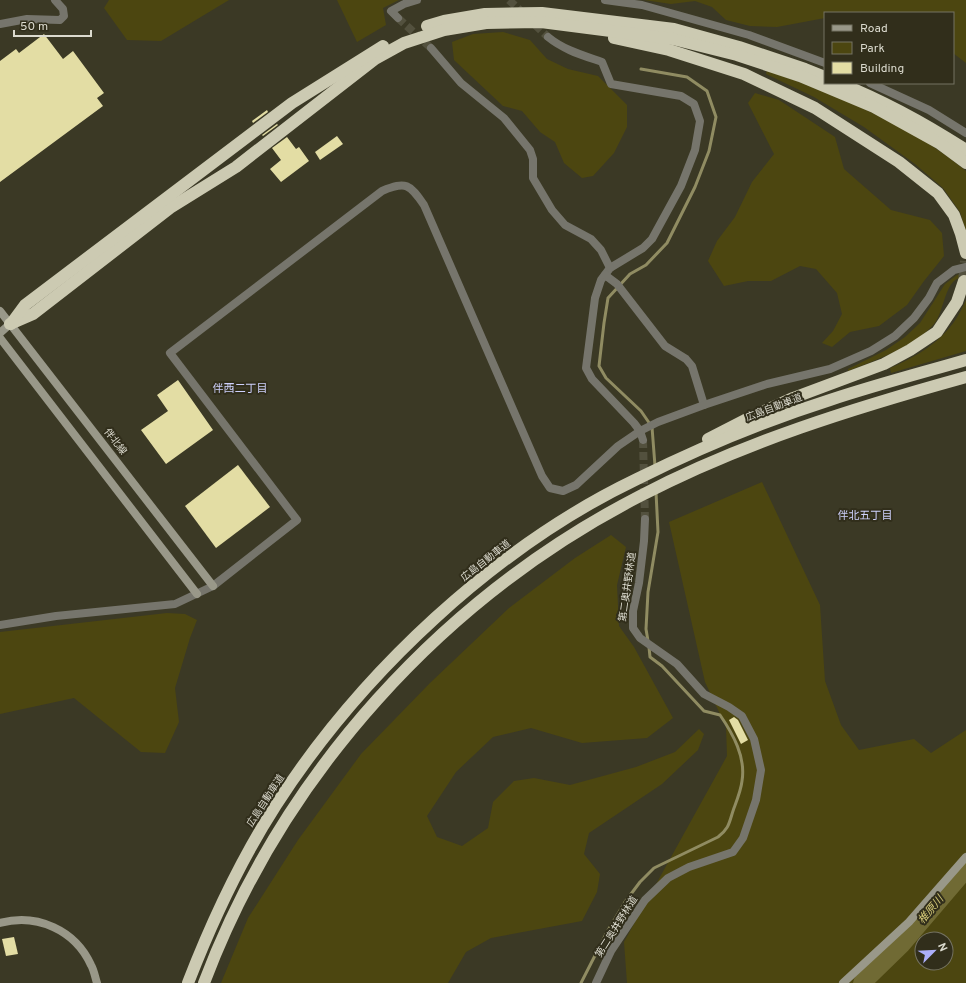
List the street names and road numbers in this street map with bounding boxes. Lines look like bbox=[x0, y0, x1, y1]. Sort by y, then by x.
street label: 広島自動車道 bbox=[744, 391, 804, 425]
street label: 伴北線 bbox=[101, 426, 129, 458]
street label: 広島自動車道 bbox=[458, 537, 514, 585]
street label: 第二奥井野林道 bbox=[617, 551, 639, 623]
street label: 広島自動車道 bbox=[244, 772, 288, 830]
street label: 第二奥井野林道 bbox=[593, 894, 641, 960]

